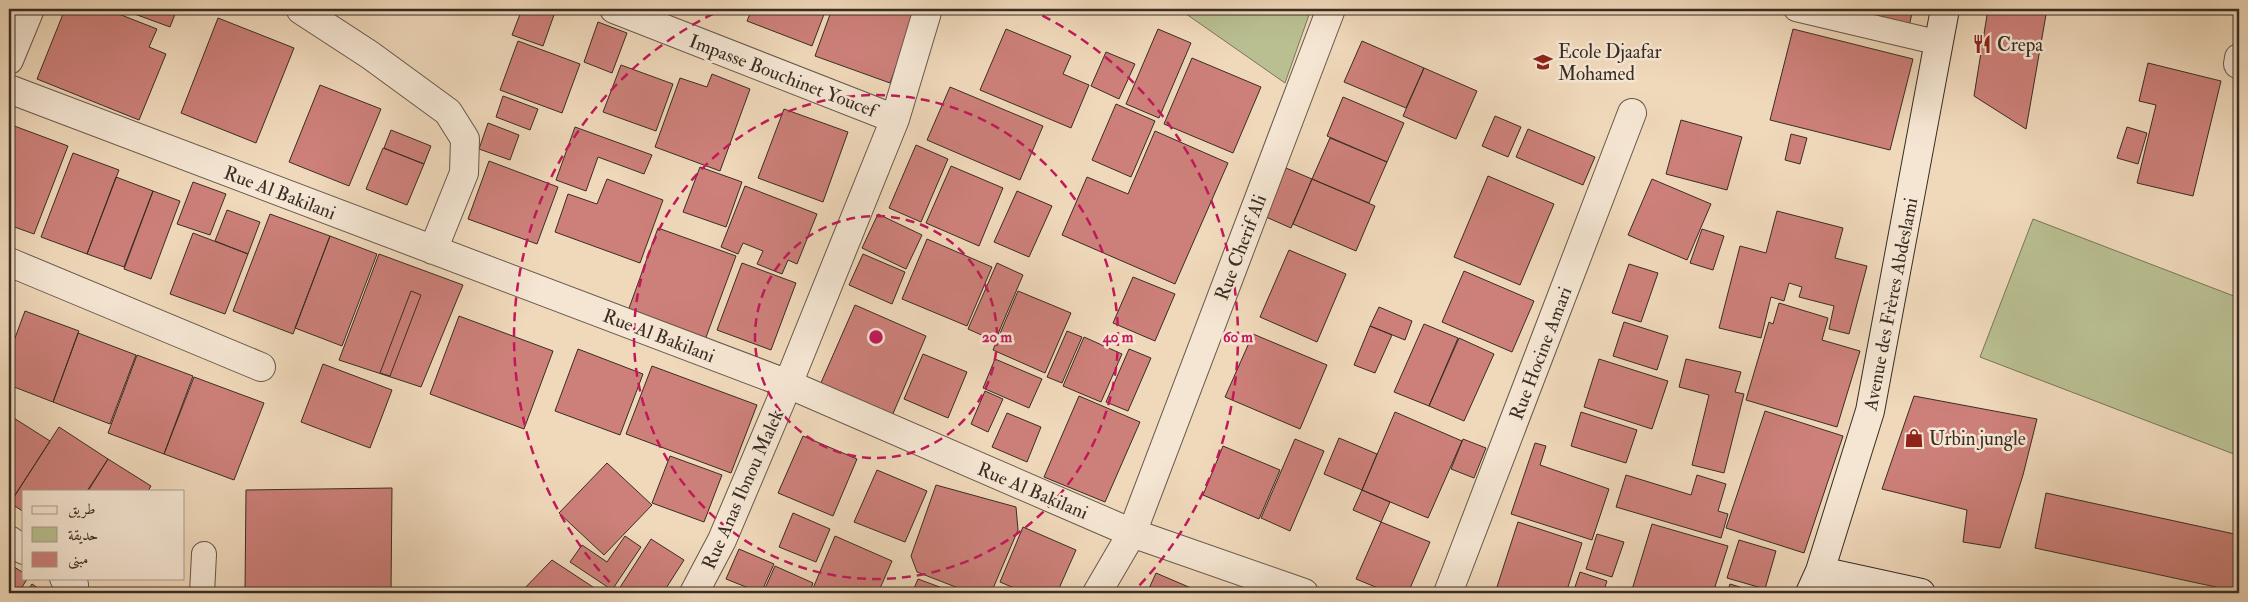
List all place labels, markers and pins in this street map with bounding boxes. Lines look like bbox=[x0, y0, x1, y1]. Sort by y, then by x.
restaurant icon: Crepa bbox=[1971, 33, 1993, 55]
place label: Crepa bbox=[1997, 33, 2043, 58]
place label: Ecole Djaafar Mohamed bbox=[1558, 40, 1662, 86]
school or university icon: Ecole Djaafar Mohamed bbox=[1532, 51, 1554, 73]
centre of rings bbox=[867, 328, 885, 346]
shop icon: Urbin jungle bbox=[1903, 427, 1925, 449]
place label: Urbin jungle bbox=[1929, 427, 2026, 451]

